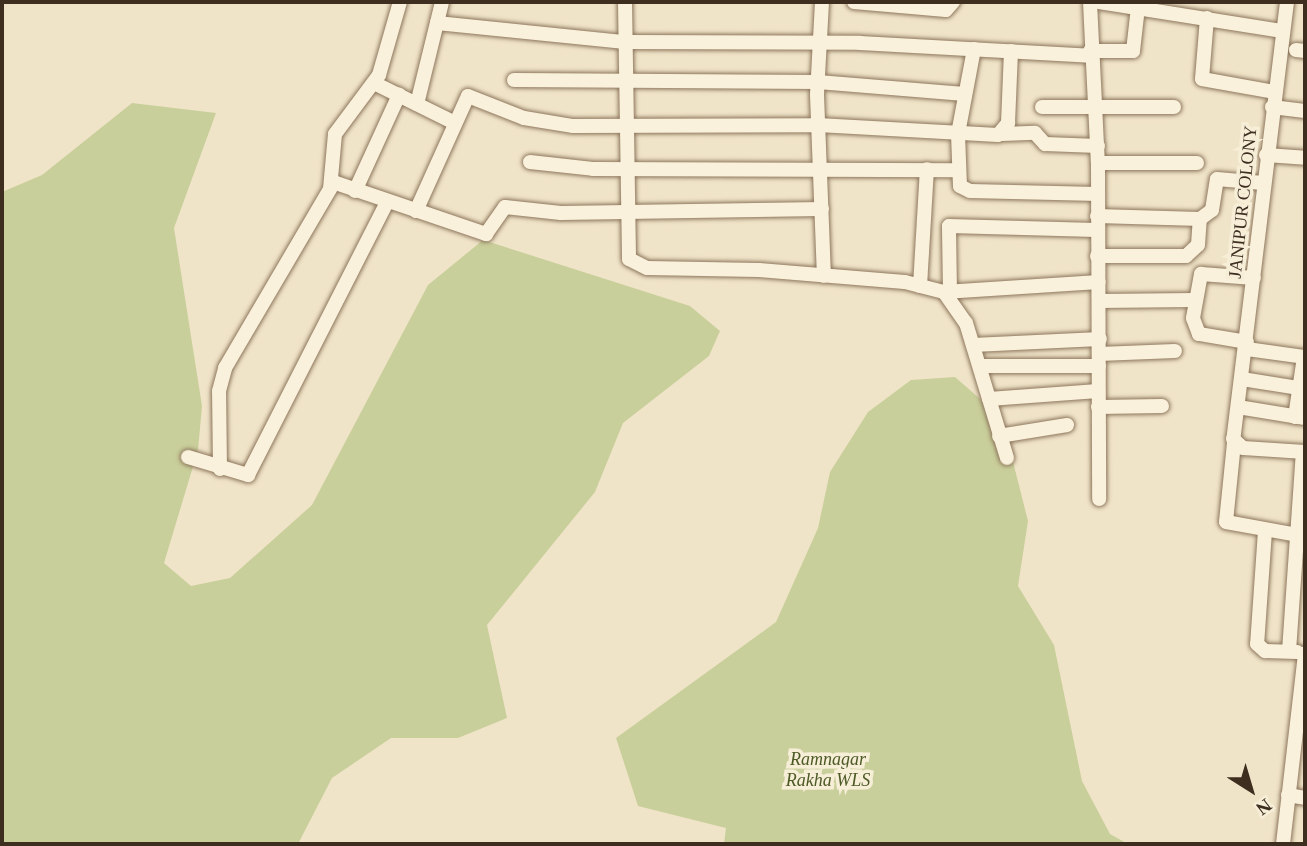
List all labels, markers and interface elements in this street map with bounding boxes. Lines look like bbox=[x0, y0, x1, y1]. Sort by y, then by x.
street label: JANIPUR COLONY bbox=[1224, 125, 1262, 279]
park label: Ramnagar Rakha WLS bbox=[786, 749, 870, 792]
north arrow bbox=[1216, 755, 1286, 825]
text: N bbox=[1252, 795, 1276, 820]

